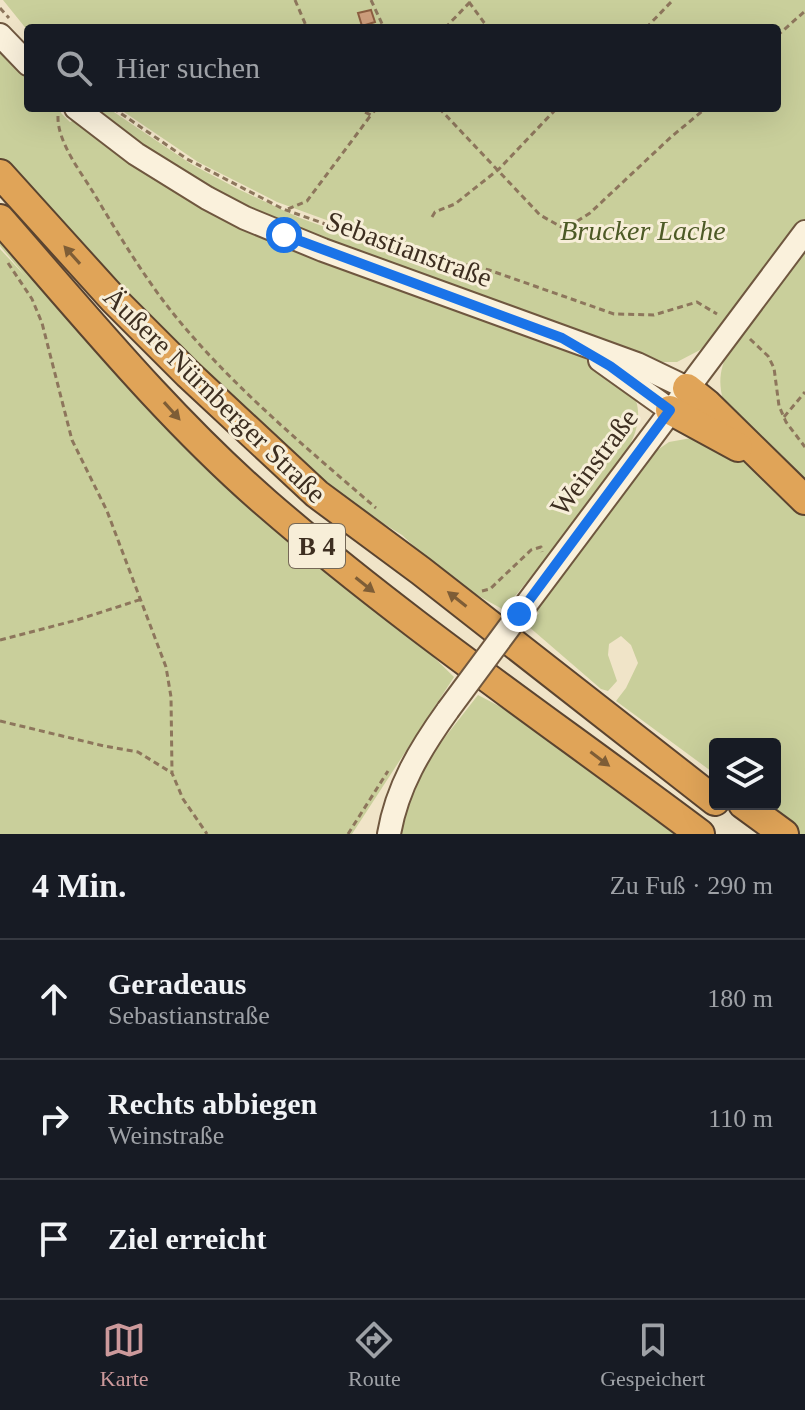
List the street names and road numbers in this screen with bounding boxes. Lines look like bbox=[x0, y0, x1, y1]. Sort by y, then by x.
street label: Sebastianstraße bbox=[322, 205, 496, 293]
street label: Äußere Nürnberger Straße bbox=[98, 281, 332, 509]
street label: Weinstraße bbox=[544, 403, 644, 521]
road number: B 4 bbox=[289, 524, 345, 568]

